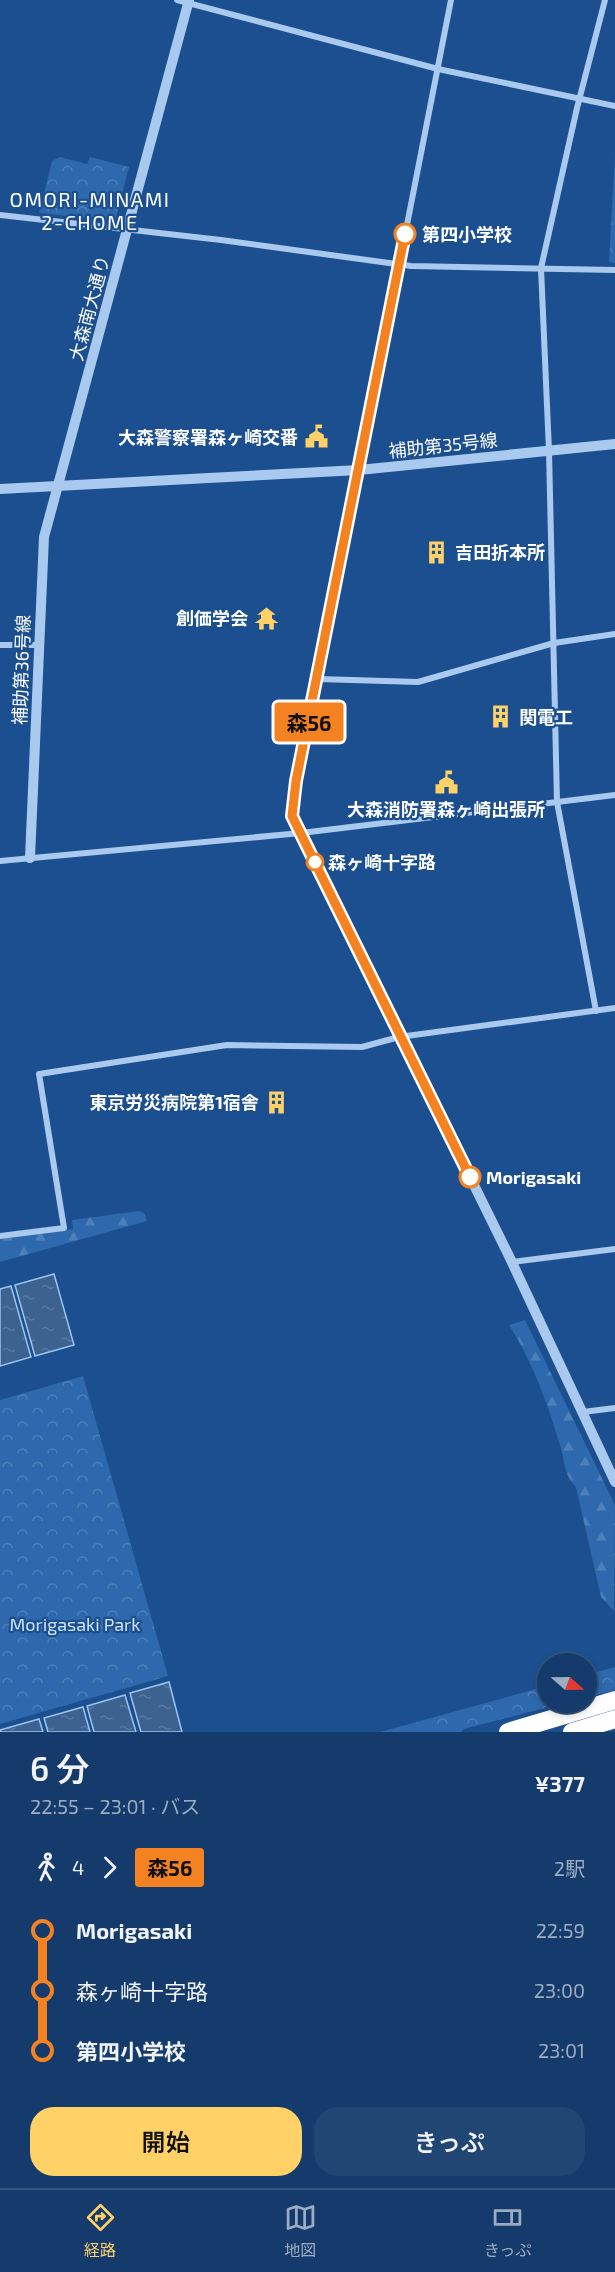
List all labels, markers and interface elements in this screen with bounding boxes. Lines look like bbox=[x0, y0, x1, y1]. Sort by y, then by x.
district label: OMORI-MINAMI 2-CHOME bbox=[10, 187, 170, 234]
marker: 第四小学校 bbox=[394, 223, 416, 245]
place label: 第四小学校 bbox=[422, 223, 512, 245]
street label: 大森南大通り bbox=[64, 253, 114, 363]
public building icon: 大森警察署森ヶ崎交番 bbox=[303, 424, 329, 450]
place label: 大森警察署森ヶ崎交番 bbox=[118, 426, 298, 448]
street label: 補助第35号線 bbox=[387, 428, 499, 462]
building icon: 吉田折本所 bbox=[424, 539, 450, 565]
place label: 吉田折本所 bbox=[455, 541, 545, 563]
temple icon: 創価学会 bbox=[253, 605, 279, 631]
place label: 創価学会 bbox=[176, 607, 248, 629]
street label: 補助第36号線 bbox=[8, 614, 34, 726]
line badge: 森56 bbox=[274, 702, 344, 742]
building icon: 関電工 bbox=[488, 704, 514, 730]
place label: 関電工 bbox=[519, 706, 573, 728]
text: 森56 bbox=[287, 710, 331, 735]
public building icon: 大森消防署森ヶ崎出張所 bbox=[433, 770, 459, 796]
place label: 大森消防署森ヶ崎出張所 bbox=[347, 798, 545, 820]
place label: 森ヶ崎十字路 bbox=[328, 851, 436, 873]
marker: 森ヶ崎十字路 bbox=[306, 853, 324, 871]
building icon: 東京労災病院第1宿舎 bbox=[264, 1089, 290, 1115]
place label: 東京労災病院第1宿舎 bbox=[89, 1091, 259, 1113]
marker: Morigasaki bbox=[459, 1166, 481, 1188]
place label: Morigasaki bbox=[486, 1166, 581, 1188]
park label: Morigasaki Park bbox=[9, 1613, 141, 1635]
north arrow bbox=[537, 1653, 597, 1713]
map controls bbox=[537, 1653, 597, 1713]
text: 6 分 bbox=[30, 1748, 89, 1788]
text: ¥377 bbox=[535, 1770, 585, 1796]
text: 22:55 – 23:01 · バス bbox=[30, 1794, 200, 1818]
icon: walk bbox=[30, 1851, 63, 1884]
icon: forward bbox=[93, 1851, 126, 1884]
text: 4 bbox=[72, 1855, 84, 1879]
text: 森56 bbox=[147, 1855, 192, 1880]
text: 2駅 bbox=[554, 1856, 585, 1880]
text: Morigasaki bbox=[76, 1917, 192, 1943]
text: 22:59 bbox=[536, 1918, 585, 1942]
text: 森ヶ崎十字路 bbox=[76, 1978, 208, 2004]
text: 23:00 bbox=[534, 1978, 585, 2002]
text: 第四小学校 bbox=[76, 2038, 186, 2064]
text: 23:01 bbox=[538, 2038, 585, 2062]
button: 開始 bbox=[30, 2107, 302, 2176]
button: きっぷ bbox=[314, 2107, 585, 2176]
tab: 経路 bbox=[84, 2201, 117, 2261]
tab: 地図 bbox=[284, 2201, 317, 2261]
tab: きっぷ bbox=[484, 2201, 531, 2261]

